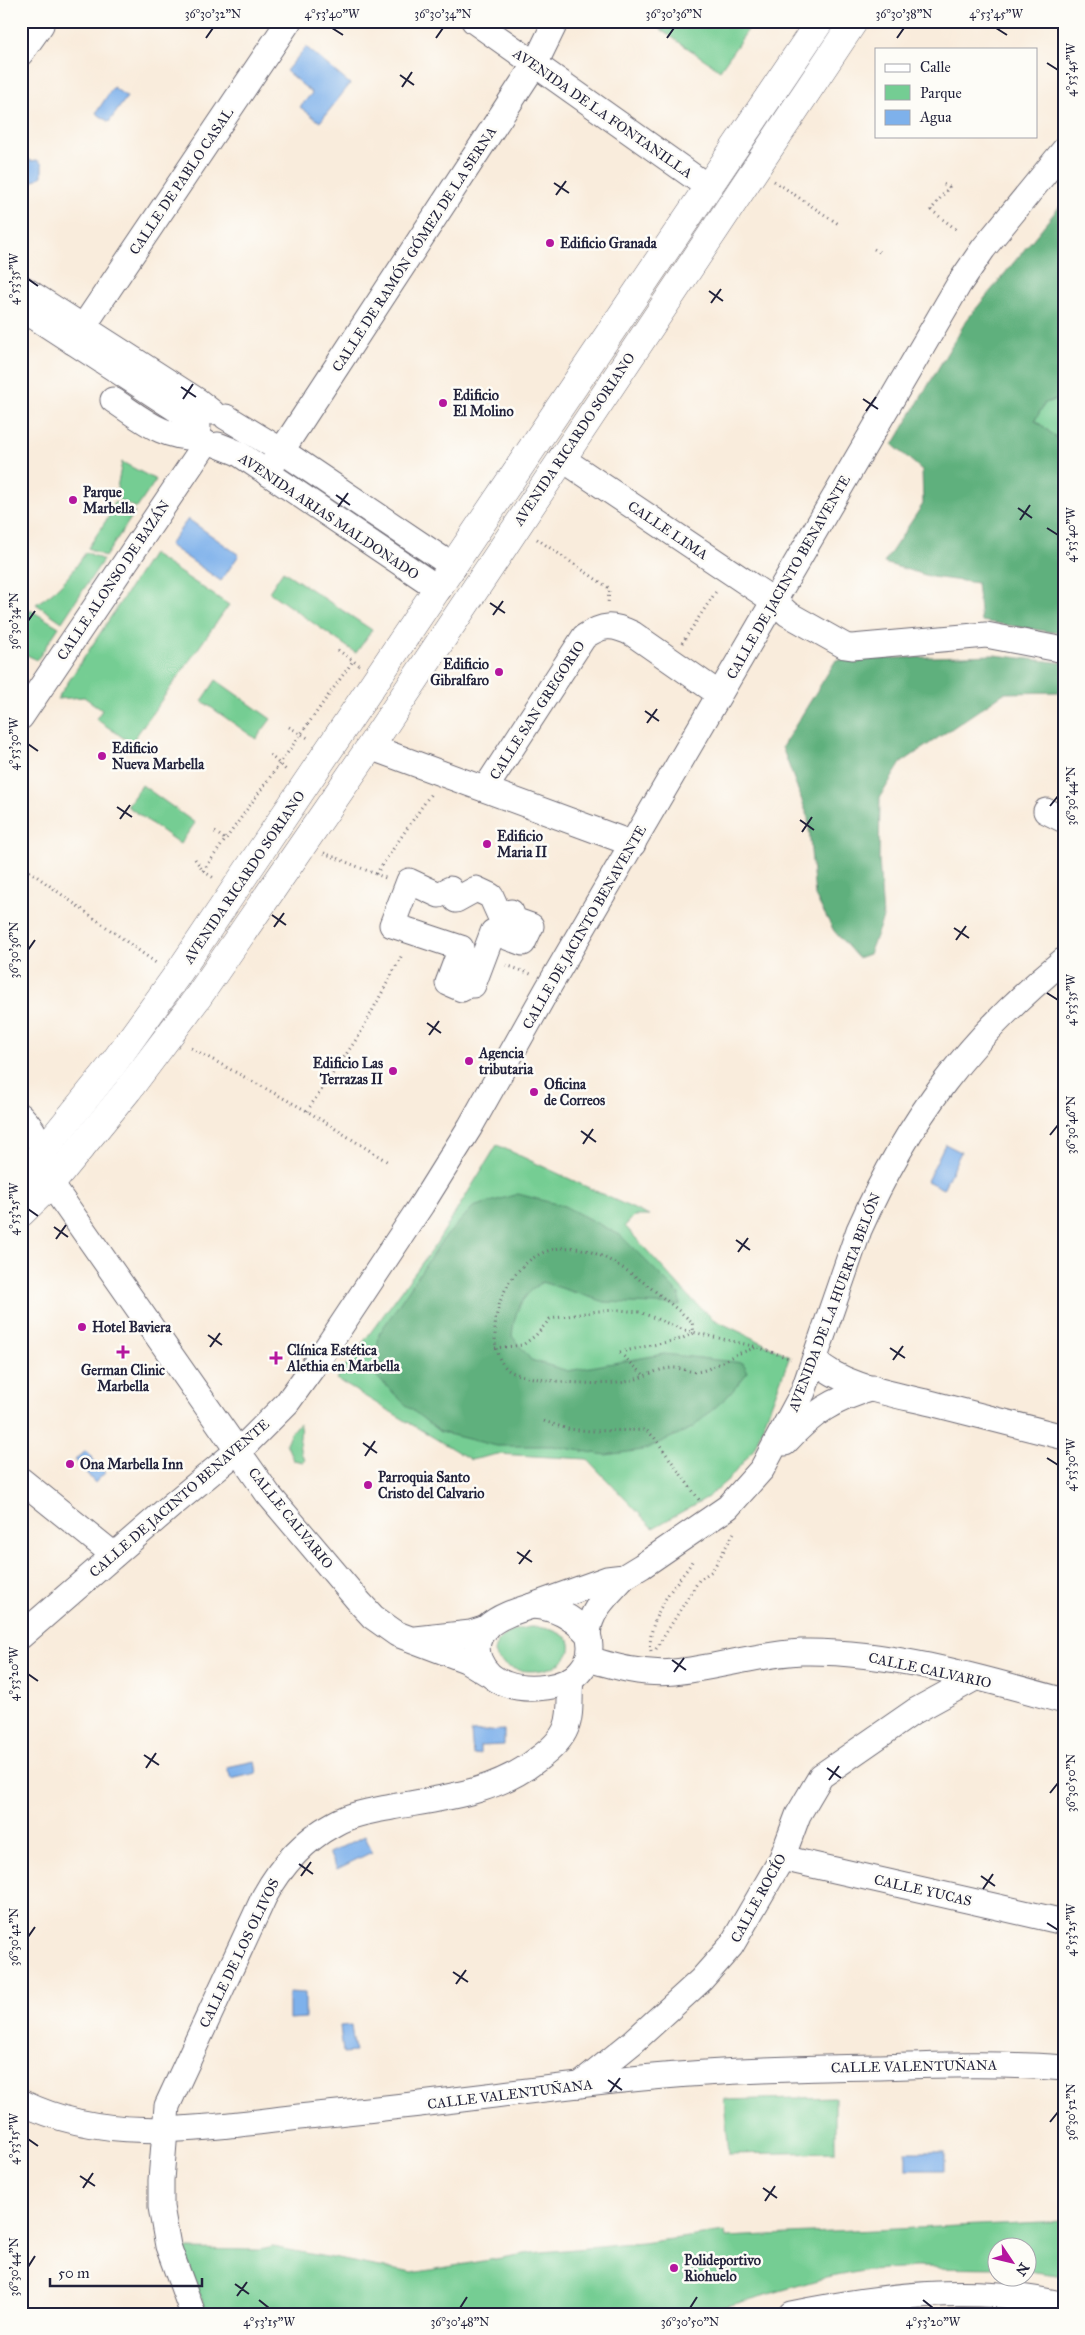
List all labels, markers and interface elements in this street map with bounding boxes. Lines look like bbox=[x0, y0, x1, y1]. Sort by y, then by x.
text: 36°30'32"N bbox=[185, 7, 241, 21]
text: 4°53'40"W bbox=[304, 7, 360, 21]
text: 36°30'34"N bbox=[414, 7, 472, 21]
text: 36°30'36"N bbox=[646, 7, 702, 21]
text: 36°30'38"N bbox=[875, 7, 933, 21]
text: 4°53'45"W bbox=[969, 7, 1023, 21]
text: 4°53'45"W bbox=[1064, 43, 1078, 97]
street label: AVENIDA DE LA FONTANILLA bbox=[509, 44, 696, 182]
legend bbox=[875, 48, 1038, 138]
text: Calle bbox=[920, 58, 951, 76]
text: Parque bbox=[920, 84, 962, 103]
street label: CALLE DE PABLO CASAL bbox=[126, 104, 237, 258]
text: Agua bbox=[919, 108, 952, 126]
street label: CALLE DE RAMÓN GÓMEZ DE LA SERNA bbox=[327, 122, 500, 375]
place label: Edificio Granada bbox=[560, 235, 658, 252]
marker: Edificio Granada bbox=[544, 237, 556, 249]
text: 4°53'35"W bbox=[7, 253, 21, 305]
street label: AVENIDA RICARDO SORIANO bbox=[510, 350, 639, 530]
place label: Edificio El Molino bbox=[453, 387, 514, 420]
marker: Edificio El Molino bbox=[437, 397, 449, 409]
street label: AVENIDA ARIAS MALDONADO bbox=[235, 449, 422, 583]
street label: CALLE DE JACINTO BENAVENTE bbox=[723, 472, 855, 683]
place label: Parque Marbella bbox=[83, 484, 136, 517]
marker: Parque Marbella bbox=[67, 494, 79, 506]
street label: CALLE ALONSO DE BAZÁN bbox=[52, 496, 173, 663]
street label: CALLE LIMA bbox=[624, 497, 711, 564]
text: 4°53'40"W bbox=[1064, 507, 1078, 563]
text: 36°30'34"N bbox=[7, 592, 21, 650]
street label: CALLE SAN GREGORIO bbox=[486, 638, 589, 783]
place label: Edificio Gibralfaro bbox=[430, 656, 489, 689]
marker: Edificio Gibralfaro bbox=[493, 666, 505, 678]
text: 4°53'30"W bbox=[7, 717, 21, 771]
place label: Edificio Nueva Marbella bbox=[112, 740, 205, 773]
marker: Edificio Nueva Marbella bbox=[96, 750, 108, 762]
text: 36°30'44"N bbox=[1064, 766, 1078, 826]
street label: AVENIDA RICARDO SORIANO bbox=[180, 788, 309, 968]
street label: CALLE DE JACINTO BENAVENTE bbox=[519, 822, 651, 1033]
place label: Edificio Maria II bbox=[497, 828, 547, 861]
marker: Edificio Maria II bbox=[481, 838, 493, 850]
text: 36°30'36"N bbox=[7, 922, 21, 978]
text: 4°53'35"W bbox=[1064, 974, 1078, 1026]
place label: Agencia tributaria bbox=[478, 1045, 534, 1078]
place label: Edificio Las Terrazas II bbox=[313, 1055, 383, 1088]
marker: Agencia tributaria bbox=[463, 1055, 475, 1067]
marker: Edificio Las Terrazas II bbox=[387, 1065, 399, 1077]
place label: Oficina de Correos bbox=[544, 1076, 605, 1109]
marker: Oficina de Correos bbox=[528, 1086, 540, 1098]
text: 36°30'46"N bbox=[1064, 1096, 1078, 1154]
text: 4°53'25"W bbox=[7, 1182, 21, 1235]
street label: AVENIDA DE LA HUERTA BELÓN bbox=[783, 1190, 884, 1415]
place label: Hotel Baviera bbox=[92, 1319, 172, 1336]
marker: Hotel Baviera bbox=[76, 1321, 88, 1333]
place label: Clínica Estética Alethia en Marbella bbox=[286, 1342, 401, 1375]
marker: German Clinic Marbella bbox=[116, 1345, 130, 1359]
marker: Clínica Estética Alethia en Marbella bbox=[269, 1351, 283, 1365]
place label: German Clinic Marbella bbox=[81, 1362, 165, 1395]
street label: CALLE DE JACINTO BENAVENTE bbox=[86, 1416, 273, 1582]
text: 4°53'30"W bbox=[1064, 1438, 1078, 1492]
place label: Ona Marbella Inn bbox=[80, 1456, 183, 1473]
marker: Ona Marbella Inn bbox=[64, 1458, 76, 1470]
street label: CALLE CALVARIO bbox=[245, 1464, 337, 1572]
place label: Parroquia Santo Cristo del Calvario bbox=[378, 1469, 484, 1502]
marker: Parroquia Santo Cristo del Calvario bbox=[362, 1479, 374, 1491]
text: 4°53'20"W bbox=[7, 1646, 21, 1701]
street label: CALLE CALVARIO bbox=[867, 1649, 993, 1692]
text: 36°30'50"N bbox=[1064, 1754, 1078, 1812]
street label: CALLE ROCÍO bbox=[725, 1850, 790, 1946]
street label: CALLE YUCAS bbox=[872, 1871, 973, 1910]
street label: CALLE DE LOS OLIVOS bbox=[196, 1876, 283, 2031]
text: 4°53'25"W bbox=[1064, 1903, 1078, 1956]
text: 36°30'42"N bbox=[7, 1908, 21, 1966]
street label: CALLE VALENTUÑANA bbox=[831, 2056, 998, 2076]
street label: CALLE VALENTUÑANA bbox=[426, 2075, 594, 2113]
text: 36°30'52"N bbox=[1064, 2083, 1078, 2141]
text: 4°53'15"W bbox=[7, 2113, 21, 2165]
text: 36°30'44"N bbox=[7, 2237, 21, 2297]
north arrow bbox=[988, 2238, 1038, 2288]
place label: Polideportivo Riohuelo bbox=[684, 2252, 761, 2285]
scale bar bbox=[50, 2255, 202, 2287]
text: N bbox=[1012, 2259, 1033, 2279]
marker: Polideportivo Riohuelo bbox=[668, 2262, 680, 2274]
text: 50 m bbox=[58, 2264, 90, 2282]
text: 4°53'15"W bbox=[243, 2315, 295, 2329]
text: 36°30'48"N bbox=[431, 2315, 489, 2329]
text: 36°30'50"N bbox=[661, 2315, 719, 2329]
text: 4°53'20"W bbox=[906, 2315, 961, 2329]

